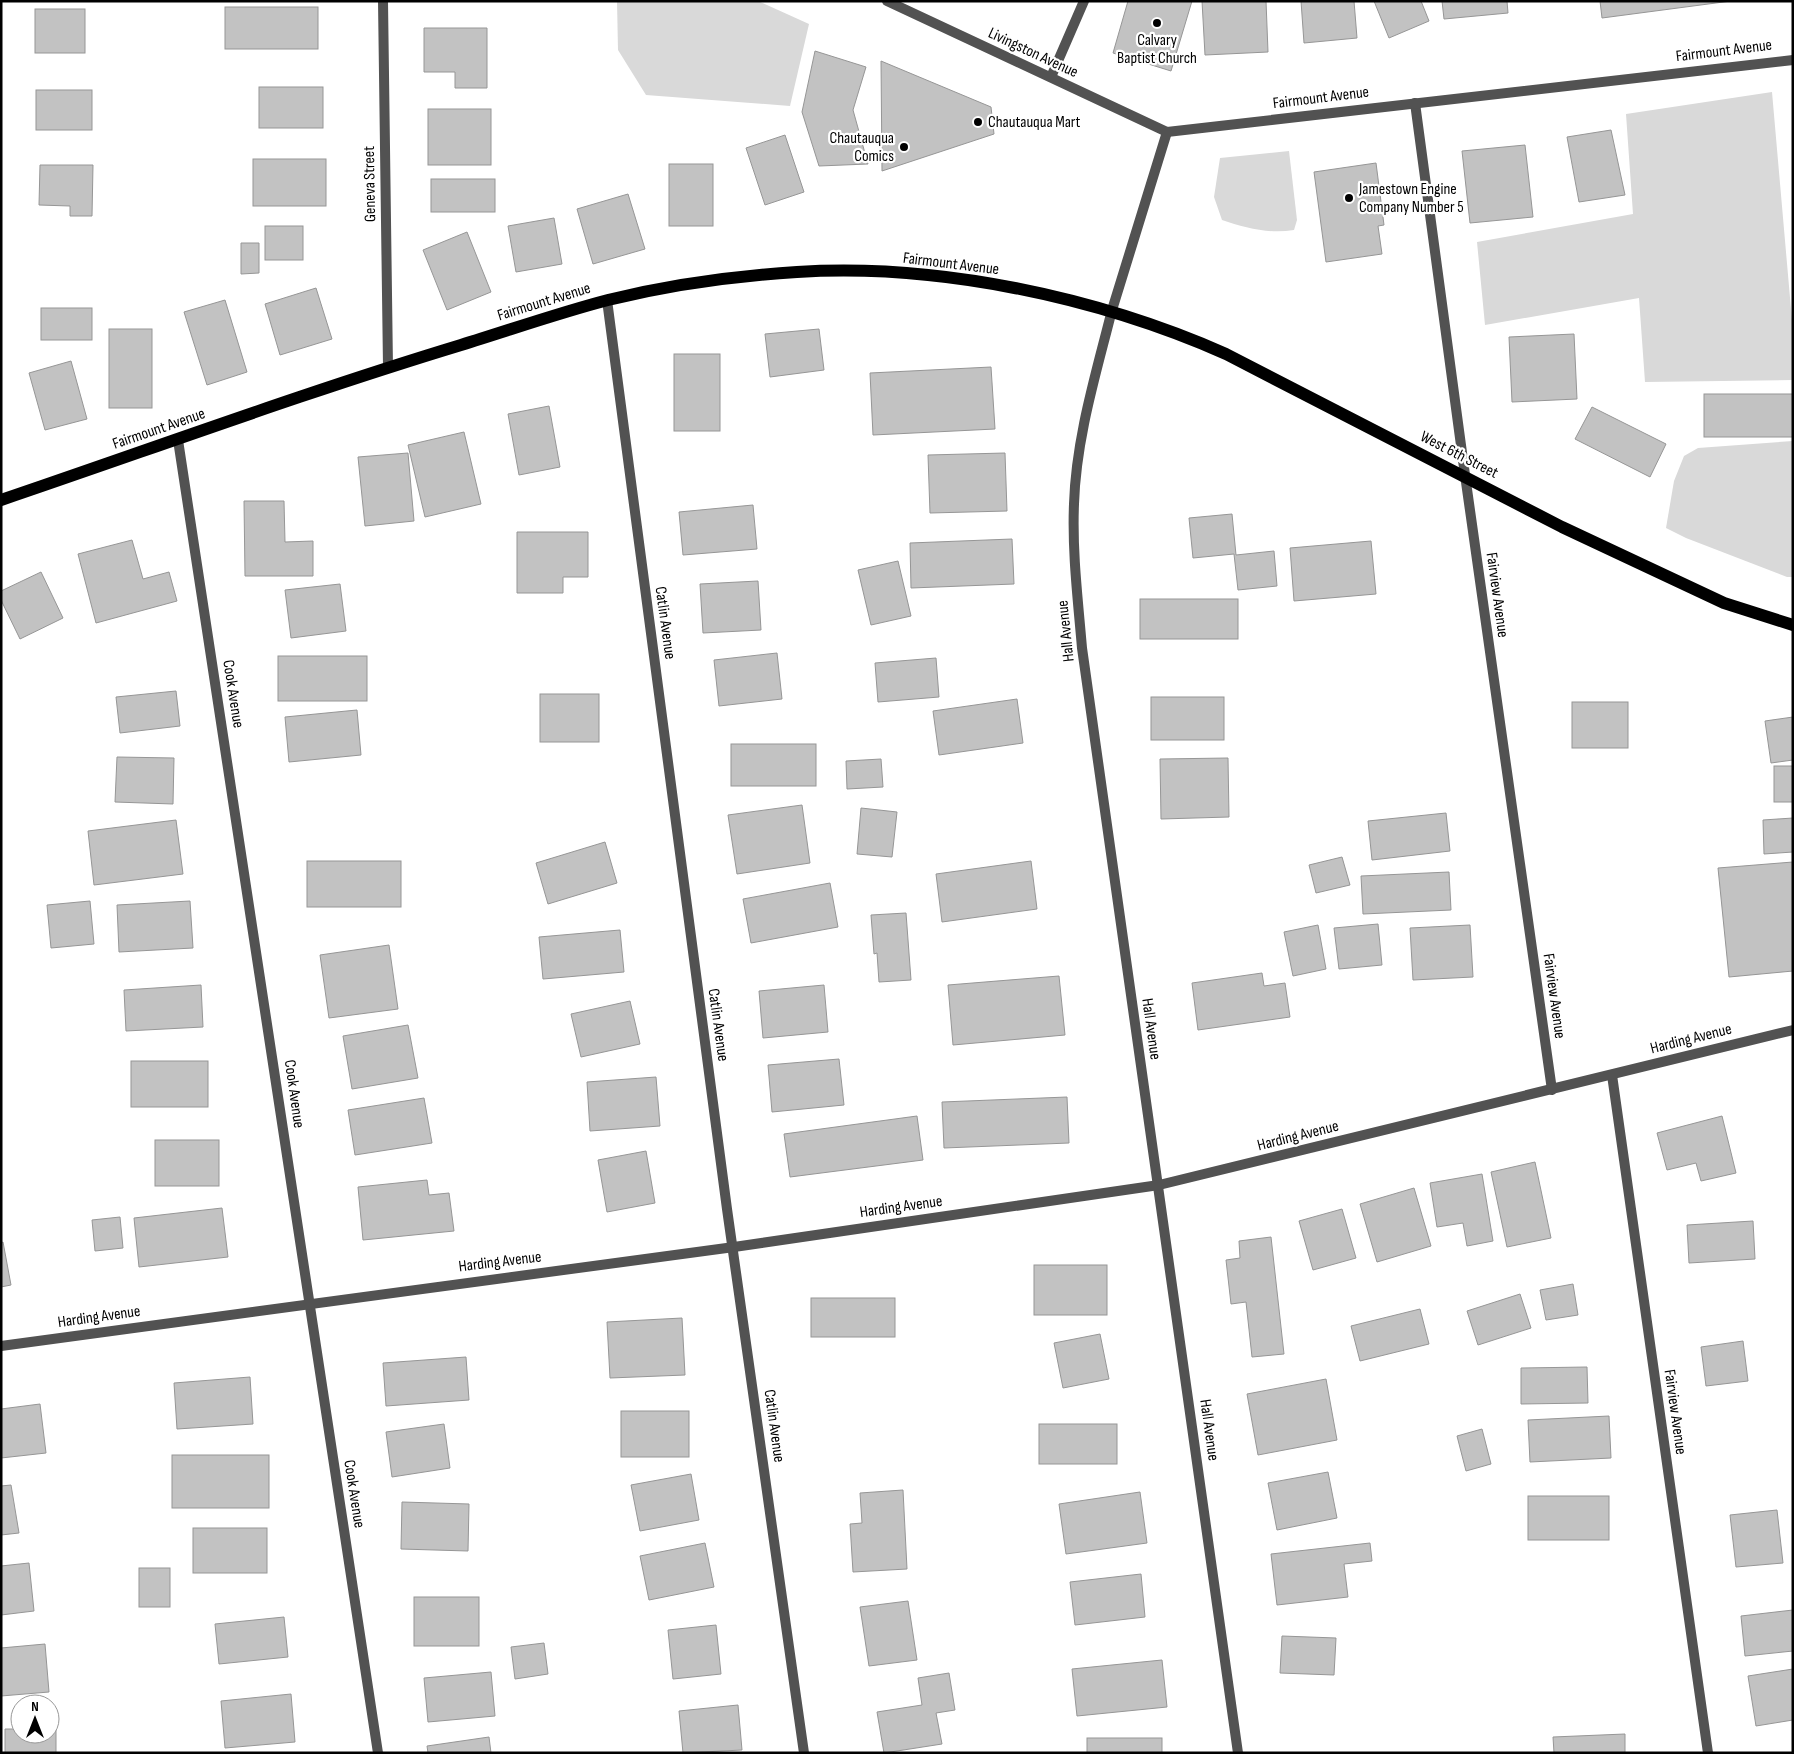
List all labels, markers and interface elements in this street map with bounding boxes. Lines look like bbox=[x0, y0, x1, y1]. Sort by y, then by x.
marker: Calvary Baptist Church bbox=[1151, 17, 1163, 29]
street label: Livingston Avenue bbox=[985, 24, 1081, 82]
place label: Calvary Baptist Church bbox=[1117, 31, 1197, 68]
street label: Fairmount Avenue bbox=[1675, 36, 1773, 66]
street label: Fairmount Avenue bbox=[1272, 83, 1370, 113]
place label: Chautauqua Mart bbox=[988, 113, 1081, 132]
marker: Chautauqua Mart bbox=[972, 116, 984, 128]
place label: Chautauqua Comics bbox=[829, 129, 894, 166]
marker: Chautauqua Comics bbox=[898, 141, 910, 153]
street label: Geneva Street bbox=[360, 146, 380, 222]
place label: Jamestown Engine Company Number 5 bbox=[1358, 180, 1464, 217]
marker: Jamestown Engine Company Number 5 bbox=[1343, 192, 1355, 204]
street label: Fairmount Avenue bbox=[902, 249, 1000, 279]
street label: Fairmount Avenue bbox=[495, 279, 593, 325]
street label: Fairmount Avenue bbox=[110, 404, 208, 454]
street label: West 6th Street bbox=[1417, 427, 1501, 483]
street label: Fairview Avenue bbox=[1482, 551, 1512, 639]
street label: Catlin Avenue bbox=[650, 585, 680, 661]
street label: Hall Avenue bbox=[1053, 599, 1079, 663]
street label: Cook Avenue bbox=[218, 659, 248, 729]
street label: Fairview Avenue bbox=[1539, 952, 1569, 1040]
street label: Catlin Avenue bbox=[703, 987, 733, 1063]
street label: Hall Avenue bbox=[1137, 997, 1165, 1061]
street label: Harding Avenue bbox=[1648, 1020, 1734, 1058]
street label: Cook Avenue bbox=[280, 1059, 308, 1129]
street label: Harding Avenue bbox=[1255, 1117, 1341, 1155]
street label: Harding Avenue bbox=[858, 1192, 944, 1222]
street label: Harding Avenue bbox=[458, 1248, 542, 1276]
street label: Harding Avenue bbox=[56, 1302, 142, 1332]
street label: Fairview Avenue bbox=[1660, 1368, 1690, 1456]
street label: Catlin Avenue bbox=[759, 1388, 789, 1464]
street label: Hall Avenue bbox=[1195, 1398, 1223, 1462]
street label: Cook Avenue bbox=[339, 1459, 369, 1529]
north arrow bbox=[10, 1694, 60, 1744]
text: N bbox=[31, 1698, 39, 1715]

